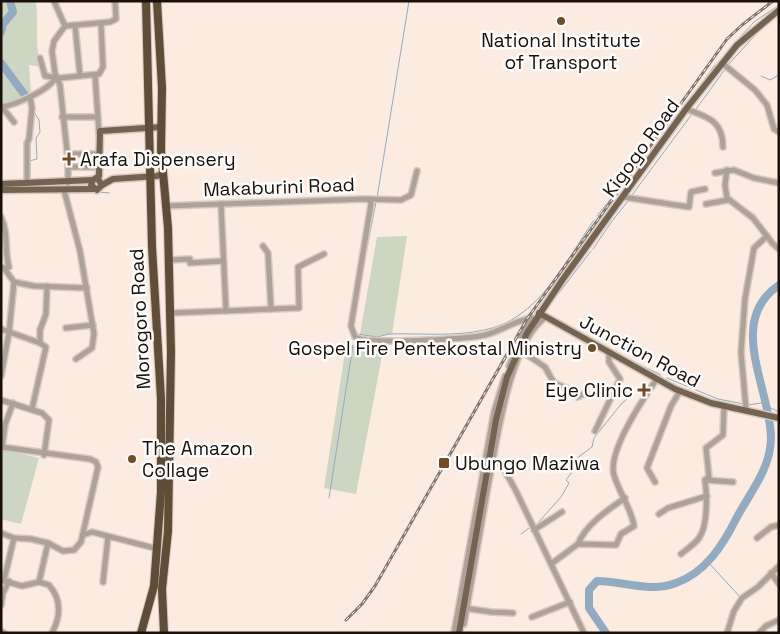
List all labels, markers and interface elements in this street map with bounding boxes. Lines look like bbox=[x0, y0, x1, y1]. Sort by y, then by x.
marker: National Institute of Transport bbox=[555, 15, 567, 27]
place label: National Institute of Transport bbox=[481, 28, 641, 75]
street label: Kigogo Road bbox=[597, 94, 685, 202]
place label: Arafa Dispensery bbox=[80, 147, 236, 172]
marker: Arafa Dispensery bbox=[62, 152, 76, 166]
street label: Makaburini Road bbox=[203, 172, 355, 202]
street label: Morogoro Road bbox=[124, 248, 156, 390]
street label: Junction Road bbox=[575, 309, 705, 393]
place label: Gospel Fire Pentekostal Ministry bbox=[288, 336, 582, 361]
marker: Gospel Fire Pentekostal Ministry bbox=[586, 342, 598, 354]
place label: Eye Clinic bbox=[545, 378, 633, 403]
marker: Eye Clinic bbox=[637, 383, 651, 397]
place label: The Amazon Collage bbox=[142, 436, 253, 483]
place label: Ubungo Maziwa bbox=[455, 451, 600, 476]
marker: The Amazon Collage bbox=[126, 453, 138, 465]
marker: Ubungo Maziwa bbox=[437, 456, 451, 470]

